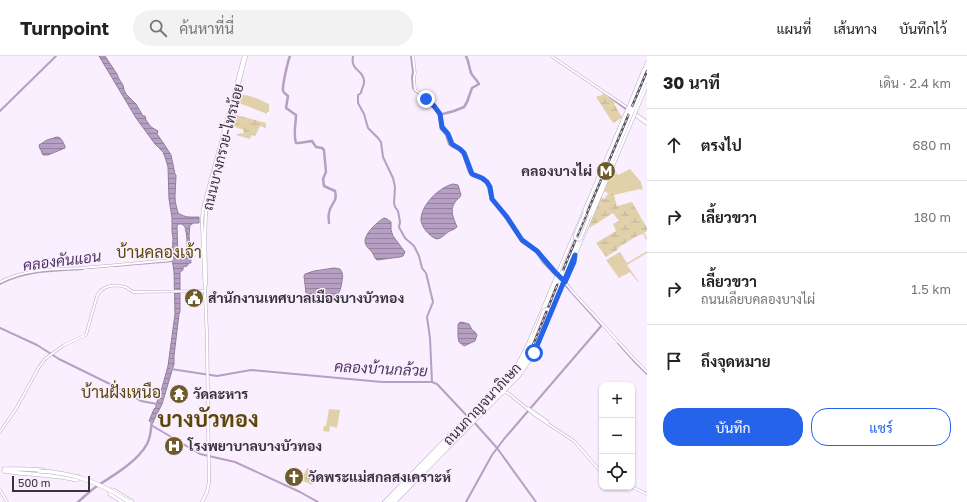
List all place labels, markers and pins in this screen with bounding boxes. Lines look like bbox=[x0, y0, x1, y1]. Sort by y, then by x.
metro station icon: คลองบางไผ่ bbox=[595, 160, 617, 182]
place label: คลองบางไผ่ bbox=[521, 162, 592, 179]
public building icon: สำนักงานเทศบาลเมืองบางบัวทอง bbox=[183, 287, 205, 309]
place label: สำนักงานเทศบาลเมืองบางบัวทอง bbox=[208, 289, 404, 306]
temple icon: วัดละหาร bbox=[168, 383, 190, 405]
place label: วัดละหาร bbox=[193, 385, 248, 402]
hospital icon: โรงพยาบาลบางบัวทอง bbox=[163, 435, 185, 457]
place label: โรงพยาบาลบางบัวทอง bbox=[187, 437, 322, 454]
church icon: วัดพระแม่สกลสงเคราะห์ bbox=[283, 466, 305, 488]
place label: วัดพระแม่สกลสงเคราะห์ bbox=[308, 468, 452, 485]

